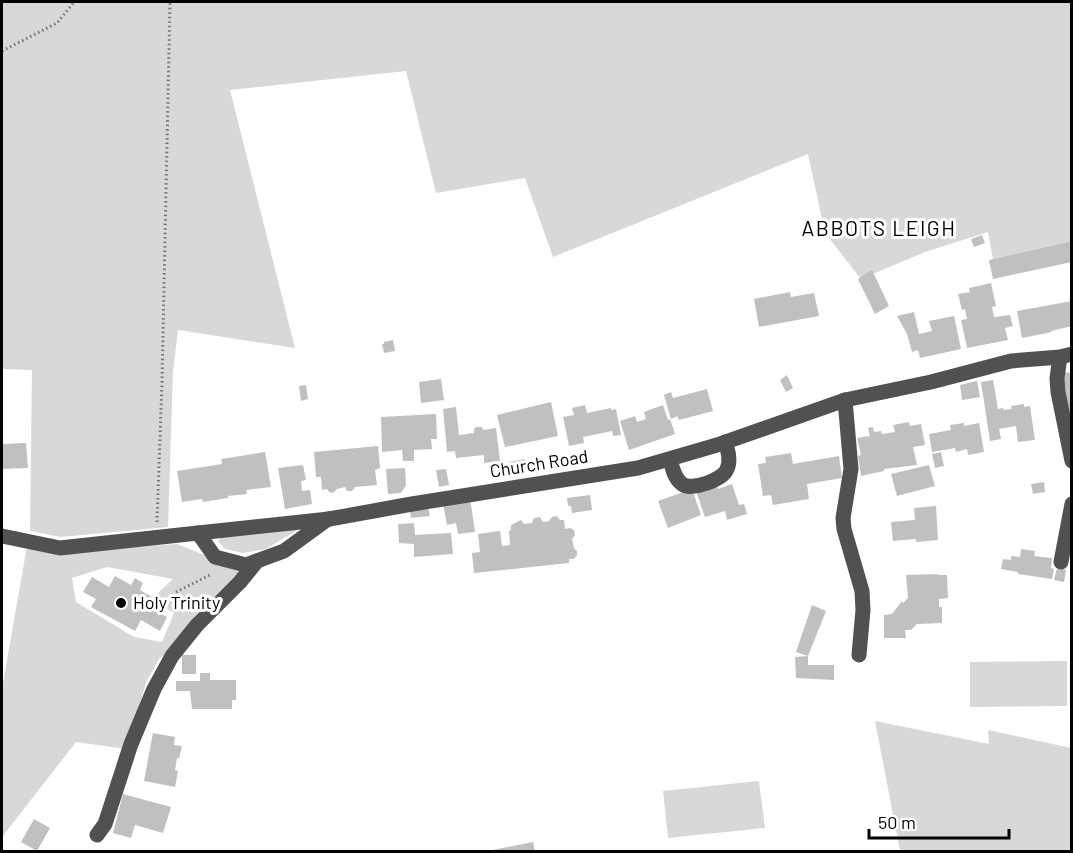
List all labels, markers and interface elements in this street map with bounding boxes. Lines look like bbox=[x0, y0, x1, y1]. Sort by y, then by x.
district label: ABBOTS LEIGH bbox=[802, 215, 956, 240]
street label: Church Road bbox=[488, 444, 590, 482]
place label: Holy Trinity bbox=[133, 591, 220, 613]
marker: Holy Trinity bbox=[114, 596, 128, 610]
scale bar bbox=[869, 802, 1008, 840]
text: 50 m bbox=[878, 811, 916, 833]

